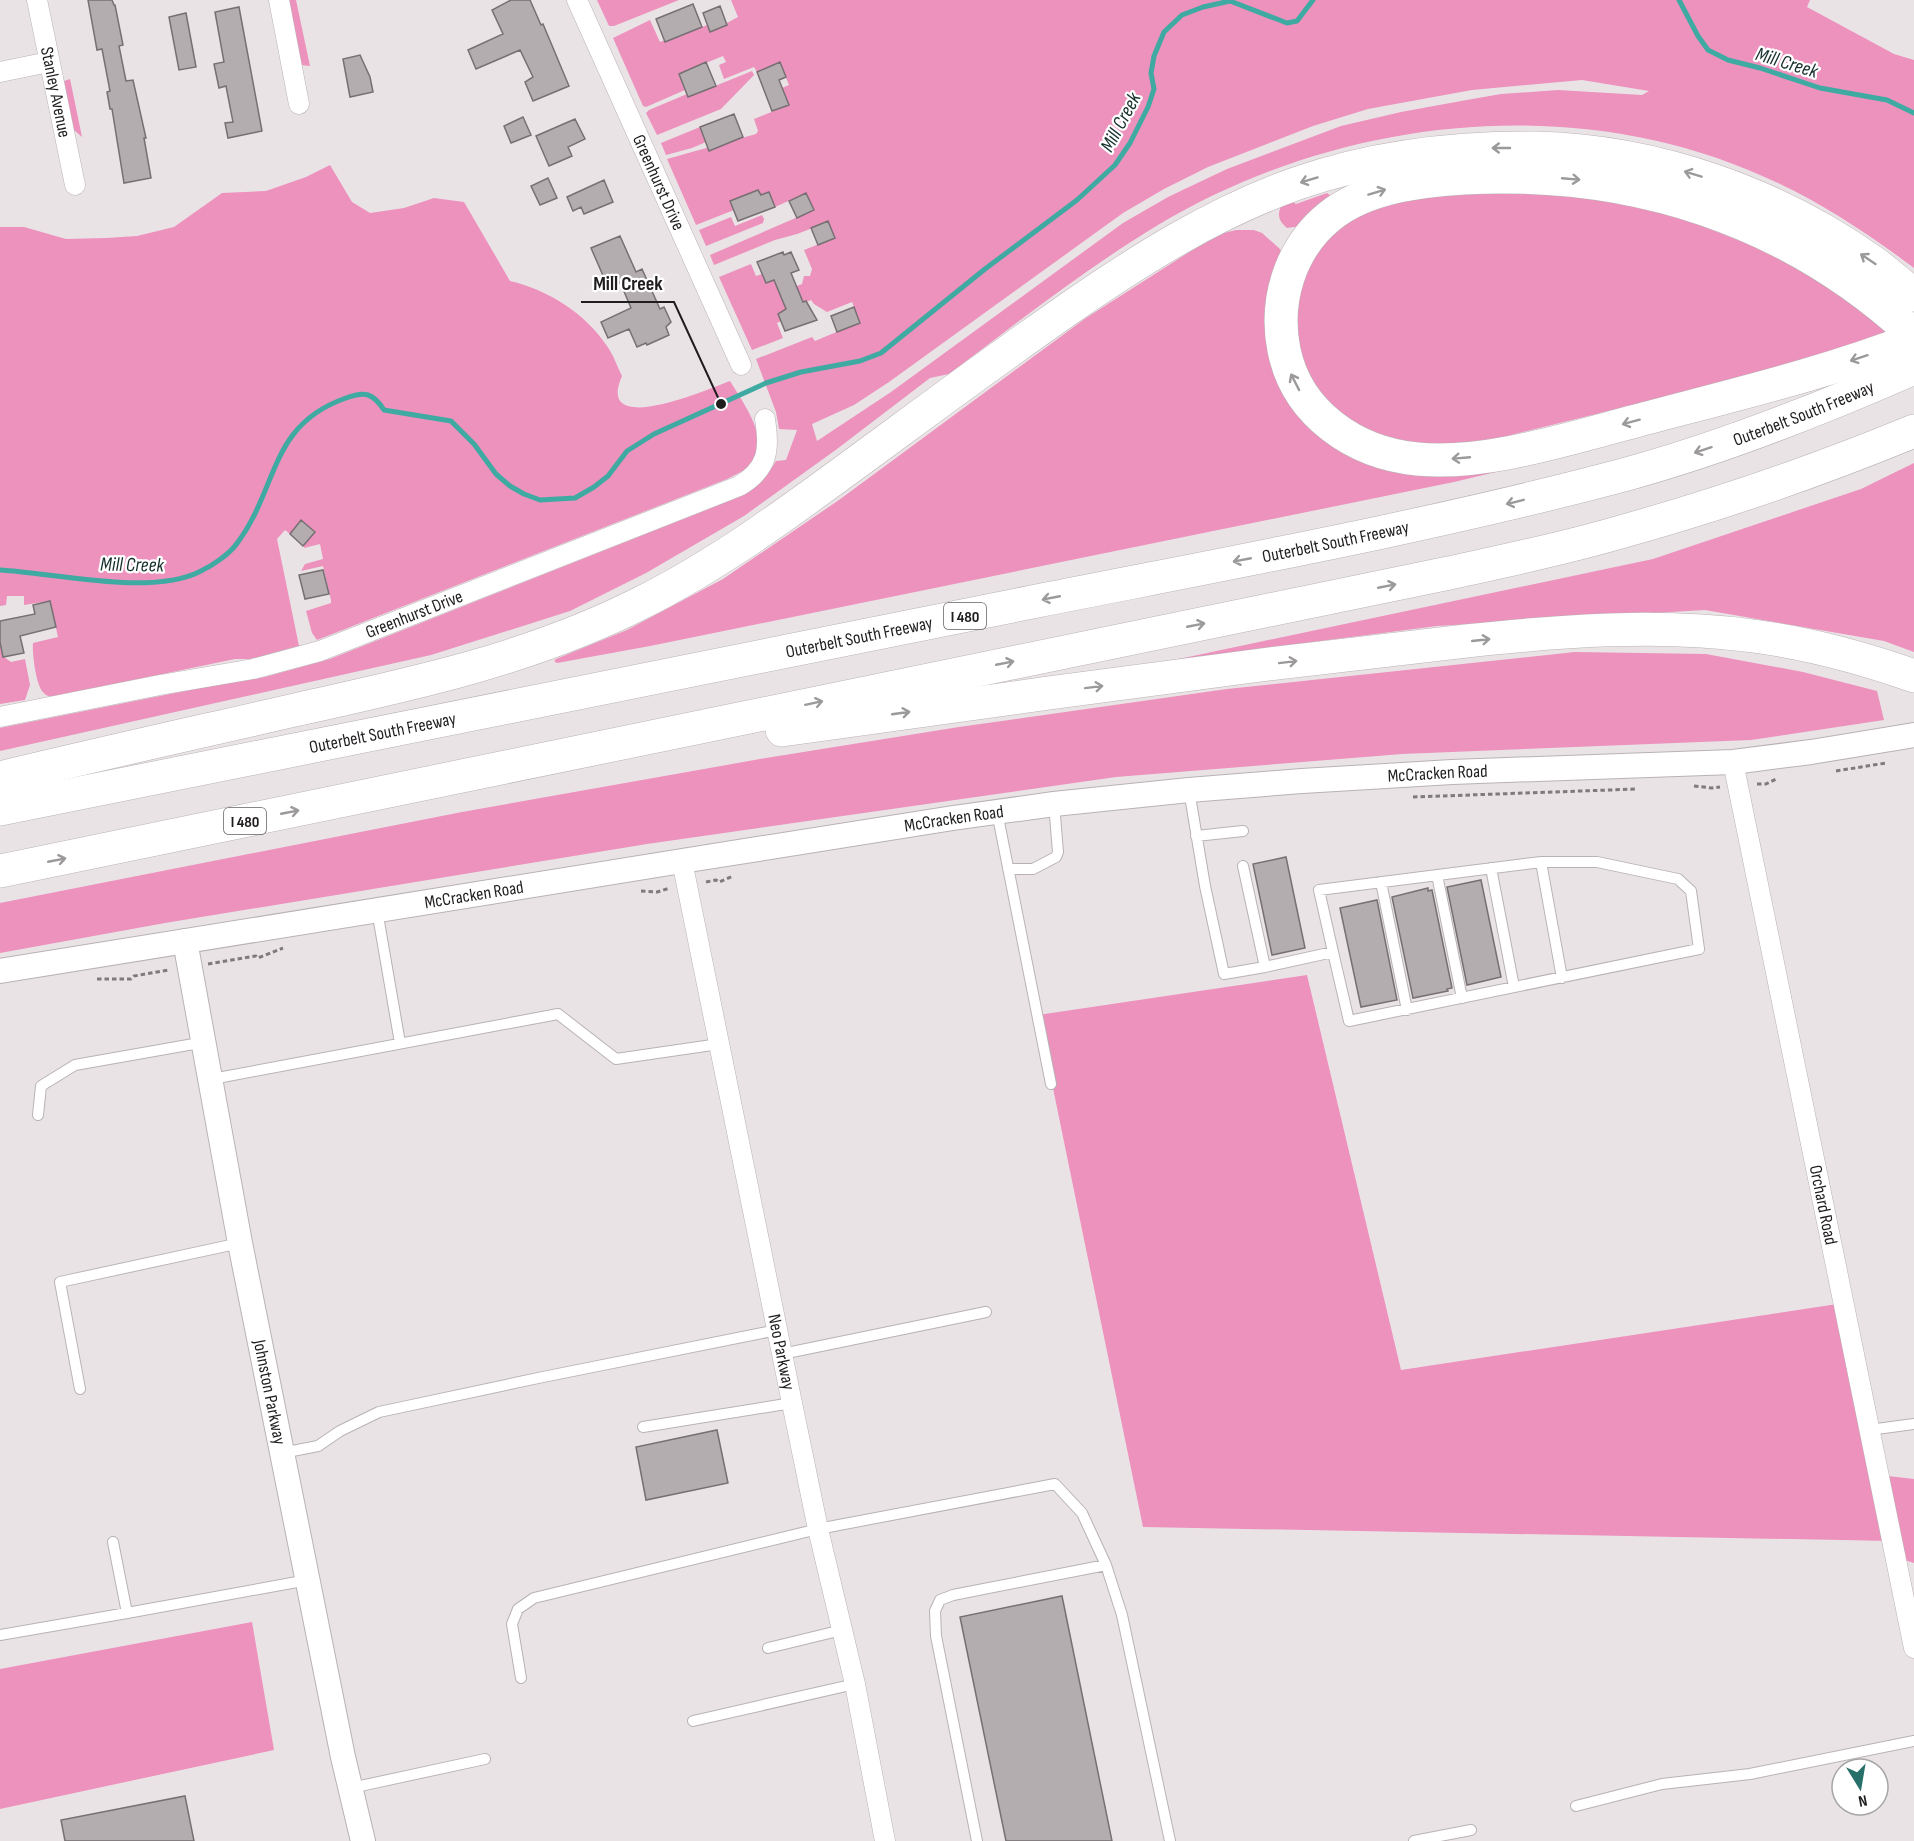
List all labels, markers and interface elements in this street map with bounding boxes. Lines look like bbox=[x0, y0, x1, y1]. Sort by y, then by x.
water label: Mill Creek bbox=[1753, 42, 1821, 84]
street label: Stanley Avenue bbox=[36, 45, 75, 139]
water label: Mill Creek bbox=[1095, 88, 1147, 156]
street label: Greenhurst Drive bbox=[628, 132, 689, 234]
one-way arrow bbox=[1491, 142, 1511, 154]
one-way arrow bbox=[1684, 168, 1703, 179]
one-way arrow bbox=[1561, 174, 1580, 185]
one-way arrow bbox=[1300, 175, 1319, 186]
one-way arrow bbox=[1367, 186, 1386, 197]
one-way arrow bbox=[1859, 253, 1876, 266]
callout: Mill Creek bbox=[581, 264, 674, 302]
text: Mill Creek bbox=[593, 272, 663, 296]
one-way arrow bbox=[1850, 353, 1869, 364]
one-way arrow bbox=[1289, 373, 1301, 391]
street label: Outerbelt South Freeway bbox=[1731, 377, 1877, 451]
one-way arrow bbox=[1621, 417, 1640, 429]
one-way arrow bbox=[1694, 445, 1713, 456]
one-way arrow bbox=[1452, 453, 1471, 464]
one-way arrow bbox=[1506, 496, 1525, 508]
street label: Outerbelt South Freeway bbox=[1260, 517, 1411, 568]
water label: Mill Creek bbox=[100, 552, 164, 578]
one-way arrow bbox=[1233, 555, 1253, 566]
one-way arrow bbox=[1377, 580, 1396, 591]
street label: Greenhurst Drive bbox=[363, 586, 466, 643]
one-way arrow bbox=[1042, 593, 1061, 605]
road number: I 480 bbox=[944, 603, 986, 629]
street label: Outerbelt South Freeway bbox=[784, 612, 934, 663]
one-way arrow bbox=[1186, 618, 1205, 630]
one-way arrow bbox=[1471, 634, 1491, 645]
one-way arrow bbox=[1277, 656, 1297, 667]
one-way arrow bbox=[994, 657, 1014, 668]
one-way arrow bbox=[1084, 681, 1104, 692]
one-way arrow bbox=[804, 697, 823, 708]
street label: Outerbelt South Freeway bbox=[307, 708, 458, 758]
one-way arrow bbox=[891, 708, 910, 719]
street label: McCracken Road bbox=[1387, 761, 1488, 787]
street label: McCracken Road bbox=[903, 801, 1005, 837]
one-way arrow bbox=[279, 806, 299, 817]
road number: I 480 bbox=[224, 808, 266, 834]
one-way arrow bbox=[48, 853, 67, 865]
street label: McCracken Road bbox=[423, 877, 525, 913]
street label: Orchard Road bbox=[1805, 1163, 1841, 1247]
street label: Neo Parkway bbox=[763, 1312, 799, 1392]
street label: Johnston Parkway bbox=[248, 1337, 290, 1447]
north arrow bbox=[1830, 1757, 1890, 1817]
text: N bbox=[1857, 1790, 1869, 1810]

